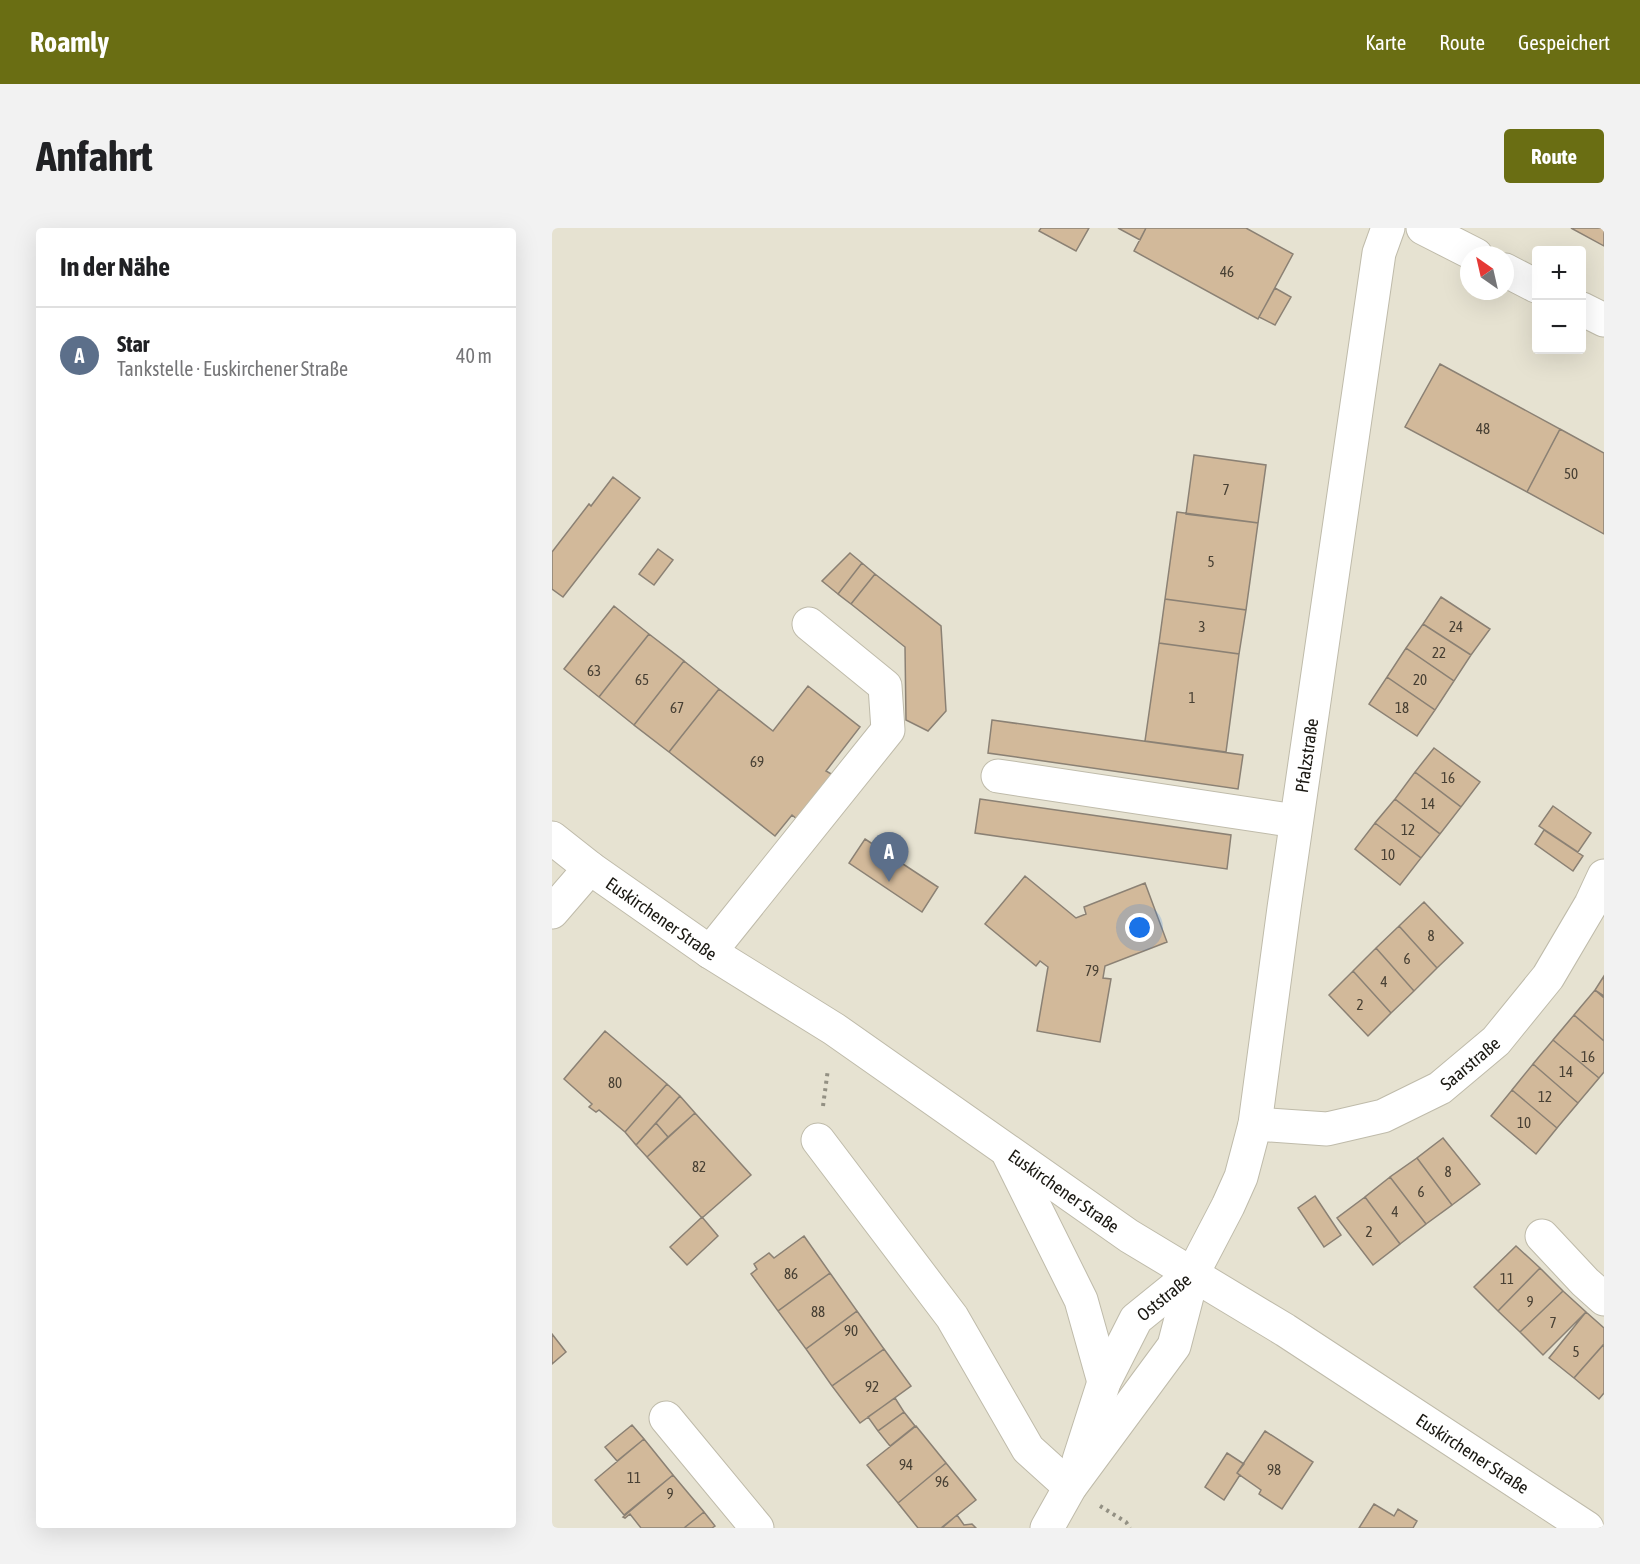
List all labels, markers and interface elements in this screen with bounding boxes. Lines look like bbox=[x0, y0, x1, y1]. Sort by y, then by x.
text: Roamly bbox=[30, 26, 109, 58]
text: Karte bbox=[1365, 30, 1406, 54]
text: Route bbox=[1439, 30, 1485, 54]
text: Gespeichert bbox=[1518, 30, 1610, 54]
button: Route bbox=[1504, 129, 1604, 183]
text: Anfahrt bbox=[36, 132, 153, 180]
north arrow bbox=[1460, 246, 1514, 300]
map controls bbox=[1532, 246, 1586, 354]
button: + bbox=[1532, 246, 1586, 300]
text: In der Nähe bbox=[60, 252, 170, 282]
house number: 46 bbox=[1220, 263, 1234, 280]
button: − bbox=[1532, 300, 1586, 354]
text: Star bbox=[117, 331, 149, 357]
text: A bbox=[75, 344, 84, 367]
text: 40 m bbox=[456, 344, 492, 367]
text: Tankstelle · Euskirchener Straße bbox=[117, 357, 348, 380]
house number: 48 bbox=[1476, 420, 1490, 437]
house number: 50 bbox=[1564, 465, 1578, 482]
house number: 7 bbox=[1222, 481, 1230, 498]
house number: 5 bbox=[1207, 553, 1215, 570]
house number: 3 bbox=[1198, 618, 1206, 635]
house number: 24 bbox=[1449, 618, 1463, 635]
house number: 22 bbox=[1432, 644, 1446, 661]
house number: 63 bbox=[587, 662, 601, 679]
house number: 65 bbox=[635, 671, 649, 688]
house number: 20 bbox=[1413, 671, 1427, 688]
house number: 1 bbox=[1188, 689, 1196, 706]
house number: 67 bbox=[670, 699, 684, 716]
house number: 18 bbox=[1395, 699, 1409, 716]
street label: Pfalzstraße bbox=[1290, 717, 1322, 794]
house number: 69 bbox=[750, 753, 764, 770]
house number: 16 bbox=[1441, 769, 1455, 786]
house number: 14 bbox=[1421, 795, 1435, 812]
house number: 12 bbox=[1401, 821, 1415, 838]
pin: A bbox=[870, 832, 908, 882]
house number: 10 bbox=[1381, 846, 1395, 863]
street label: Euskirchener Straße bbox=[602, 872, 721, 964]
your location bbox=[1125, 913, 1154, 942]
house number: 8 bbox=[1427, 927, 1435, 944]
house number: 6 bbox=[1403, 950, 1411, 967]
house number: 79 bbox=[1085, 962, 1099, 979]
house number: 4 bbox=[1380, 973, 1388, 990]
house number: 2 bbox=[1356, 996, 1364, 1013]
street label: Saarstraße bbox=[1436, 1032, 1504, 1094]
house number: 16 bbox=[1581, 1048, 1595, 1065]
house number: 14 bbox=[1559, 1063, 1573, 1080]
house number: 80 bbox=[608, 1074, 622, 1091]
house number: 12 bbox=[1538, 1088, 1552, 1105]
house number: 10 bbox=[1517, 1114, 1531, 1131]
street label: Euskirchener Straße bbox=[1005, 1144, 1124, 1237]
house number: 82 bbox=[692, 1158, 706, 1175]
house number: 8 bbox=[1444, 1163, 1452, 1180]
house number: 6 bbox=[1417, 1183, 1425, 1200]
house number: 4 bbox=[1391, 1203, 1399, 1220]
house number: 2 bbox=[1365, 1223, 1373, 1240]
house number: 86 bbox=[784, 1265, 798, 1282]
street label: Oststraße bbox=[1132, 1269, 1195, 1325]
house number: 11 bbox=[1500, 1270, 1514, 1287]
house number: 9 bbox=[1526, 1293, 1534, 1310]
house number: 88 bbox=[811, 1303, 825, 1320]
house number: 7 bbox=[1549, 1314, 1557, 1331]
house number: 90 bbox=[844, 1322, 858, 1339]
house number: 5 bbox=[1572, 1343, 1580, 1360]
house number: 92 bbox=[865, 1378, 879, 1395]
street label: Euskirchener Straße bbox=[1412, 1409, 1533, 1498]
house number: 94 bbox=[899, 1456, 913, 1473]
house number: 98 bbox=[1267, 1461, 1281, 1478]
house number: 11 bbox=[627, 1469, 641, 1486]
house number: 96 bbox=[935, 1473, 949, 1490]
house number: 9 bbox=[666, 1485, 674, 1502]

